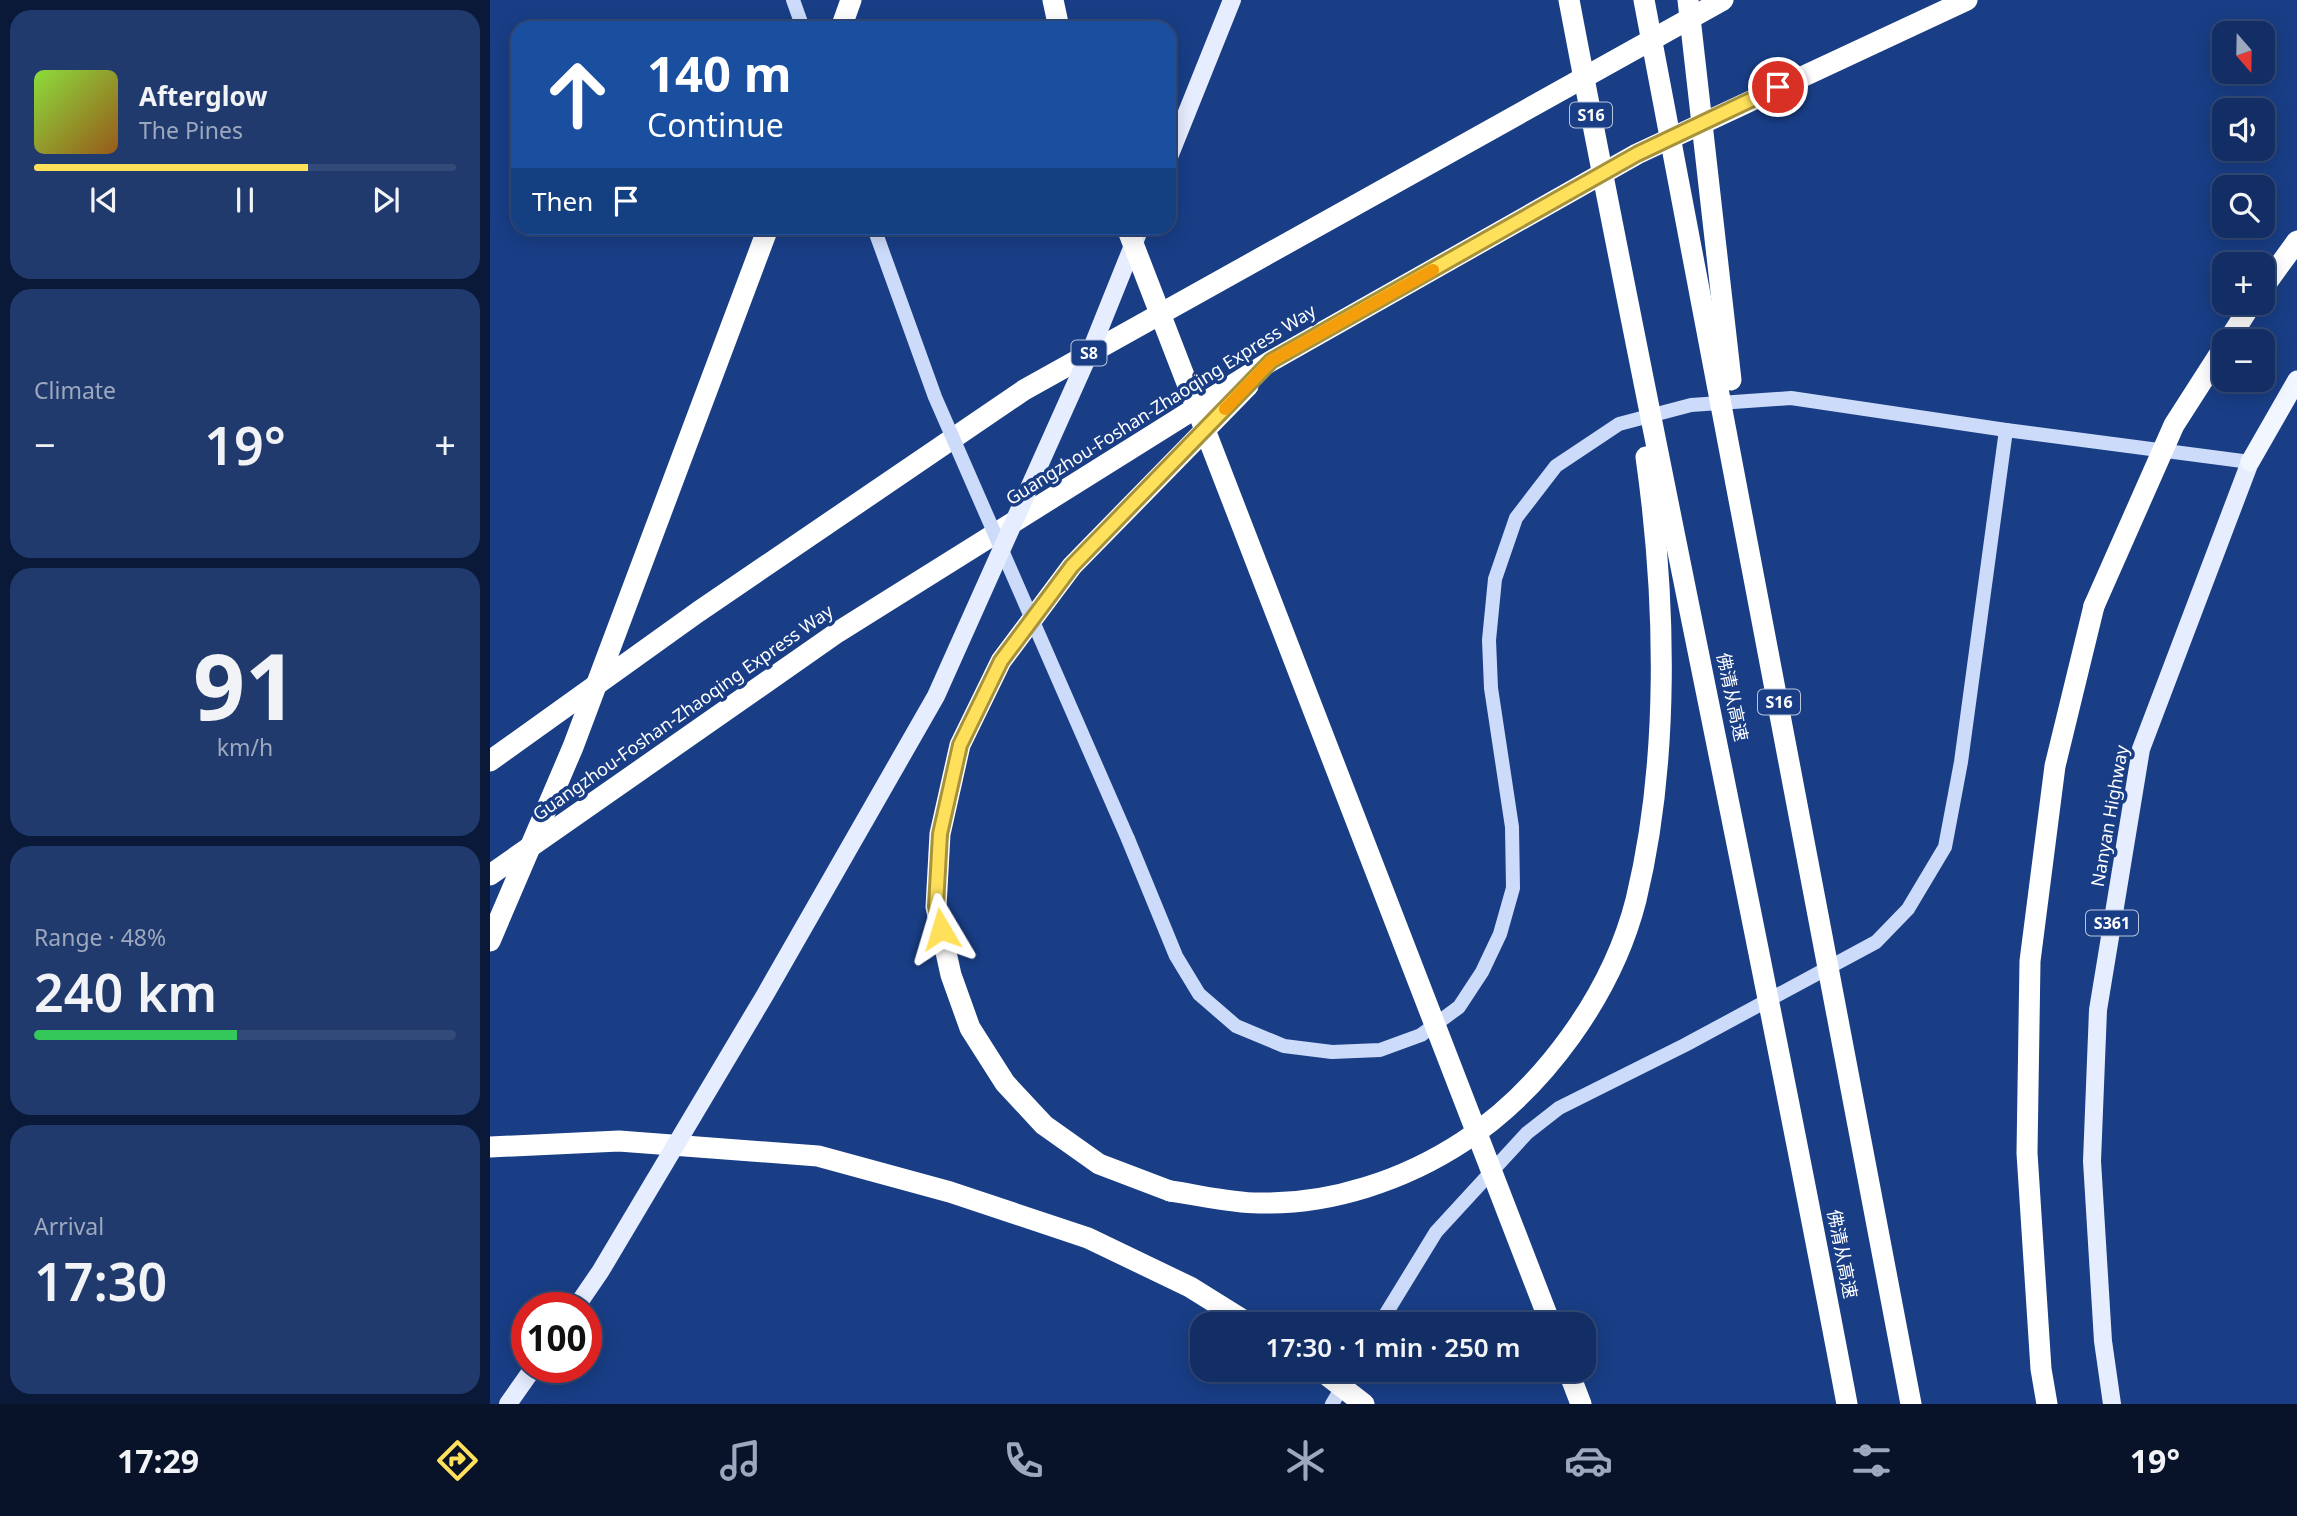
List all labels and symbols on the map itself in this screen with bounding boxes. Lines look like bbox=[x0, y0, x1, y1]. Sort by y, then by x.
north arrow bbox=[2212, 21, 2275, 84]
pin bbox=[1748, 57, 1808, 117]
road number: S16 bbox=[1570, 102, 1612, 127]
street label: Guangzhou-Foshan-Zhaoqing Express Way bbox=[1001, 298, 1321, 510]
road number: S8 bbox=[1072, 340, 1106, 366]
street label: Guangzhou-Foshan-Zhaoqing Express Way bbox=[528, 598, 838, 826]
street label: 佛清从高速 bbox=[1712, 650, 1754, 743]
road number: S16 bbox=[1758, 690, 1800, 715]
street label: Nanyan Highway bbox=[2085, 742, 2133, 889]
position arrow bbox=[904, 892, 978, 966]
road number: S361 bbox=[2086, 911, 2138, 936]
street label: 佛清从高速 bbox=[1823, 1207, 1863, 1300]
speed limit sign: 100 bbox=[511, 1292, 602, 1383]

